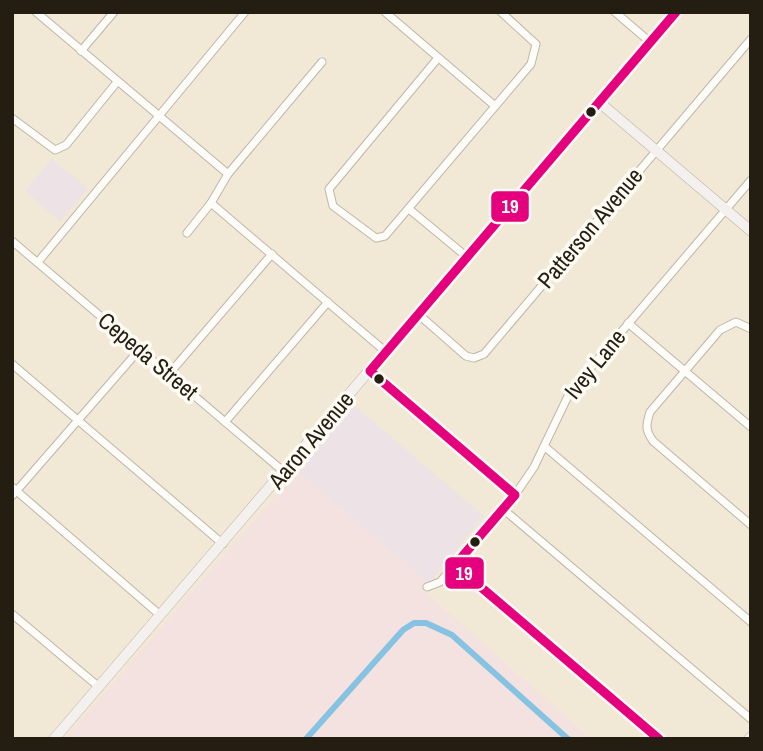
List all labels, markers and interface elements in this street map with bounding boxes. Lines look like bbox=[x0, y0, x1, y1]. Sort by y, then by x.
unlabelled marker bbox=[584, 105, 598, 119]
street label: Patterson Avenue bbox=[530, 161, 649, 295]
line badge: 19 bbox=[490, 190, 530, 223]
text: 19 bbox=[501, 193, 519, 219]
street label: Cepeda Street bbox=[92, 305, 205, 407]
street label: Ivey Lane bbox=[557, 322, 632, 405]
unlabelled marker bbox=[372, 372, 386, 386]
street label: Aaron Avenue bbox=[260, 384, 360, 496]
unlabelled marker bbox=[468, 535, 482, 549]
line badge: 19 bbox=[444, 556, 485, 590]
text: 19 bbox=[455, 560, 473, 586]

